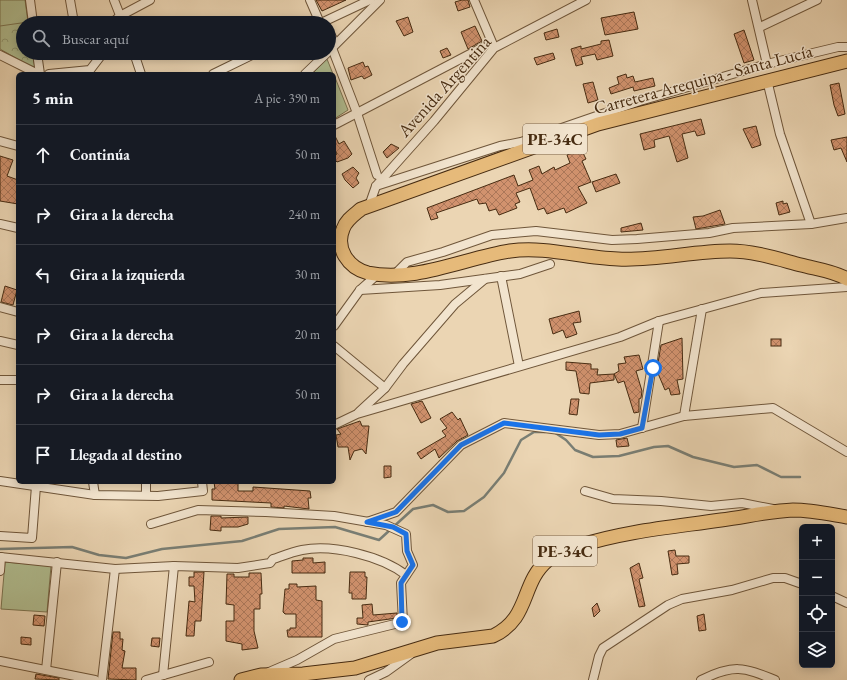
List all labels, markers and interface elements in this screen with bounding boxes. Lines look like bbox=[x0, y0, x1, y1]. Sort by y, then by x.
search box bbox=[16, 16, 336, 60]
icon: search bbox=[30, 27, 52, 49]
text: Buscar aquí bbox=[62, 29, 129, 48]
street label: Avenida Argentina bbox=[392, 30, 496, 142]
street label: Carretera Arequipa - Santa Lucía bbox=[591, 38, 816, 119]
text: 5 min bbox=[32, 87, 73, 109]
text: A pie · 390 m bbox=[254, 90, 320, 107]
road number: PE-34C bbox=[523, 124, 587, 154]
icon: ahead bbox=[32, 144, 54, 166]
text: Continúa bbox=[70, 145, 130, 164]
text: 50 m bbox=[295, 146, 320, 163]
icon: right bbox=[32, 204, 54, 226]
text: Gira a la derecha bbox=[70, 205, 174, 224]
text: 240 m bbox=[289, 206, 320, 223]
icon: left bbox=[32, 264, 54, 286]
text: Gira a la izquierda bbox=[70, 265, 185, 284]
text: 30 m bbox=[295, 266, 320, 283]
icon: right bbox=[32, 324, 54, 346]
text: Gira a la derecha bbox=[70, 325, 174, 344]
text: 20 m bbox=[295, 326, 320, 343]
route start bbox=[644, 359, 662, 377]
icon: right bbox=[32, 384, 54, 406]
text: Gira a la derecha bbox=[70, 385, 174, 404]
text: 50 m bbox=[295, 386, 320, 403]
icon: arrive bbox=[32, 444, 54, 466]
text: Llegada al destino bbox=[70, 445, 182, 464]
map controls bbox=[799, 524, 835, 668]
button: + bbox=[799, 524, 835, 560]
road number: PE-34C bbox=[533, 536, 597, 566]
button: − bbox=[799, 560, 835, 596]
button: locate bbox=[799, 596, 835, 632]
route end bbox=[393, 613, 411, 631]
button: layers bbox=[799, 632, 835, 668]

